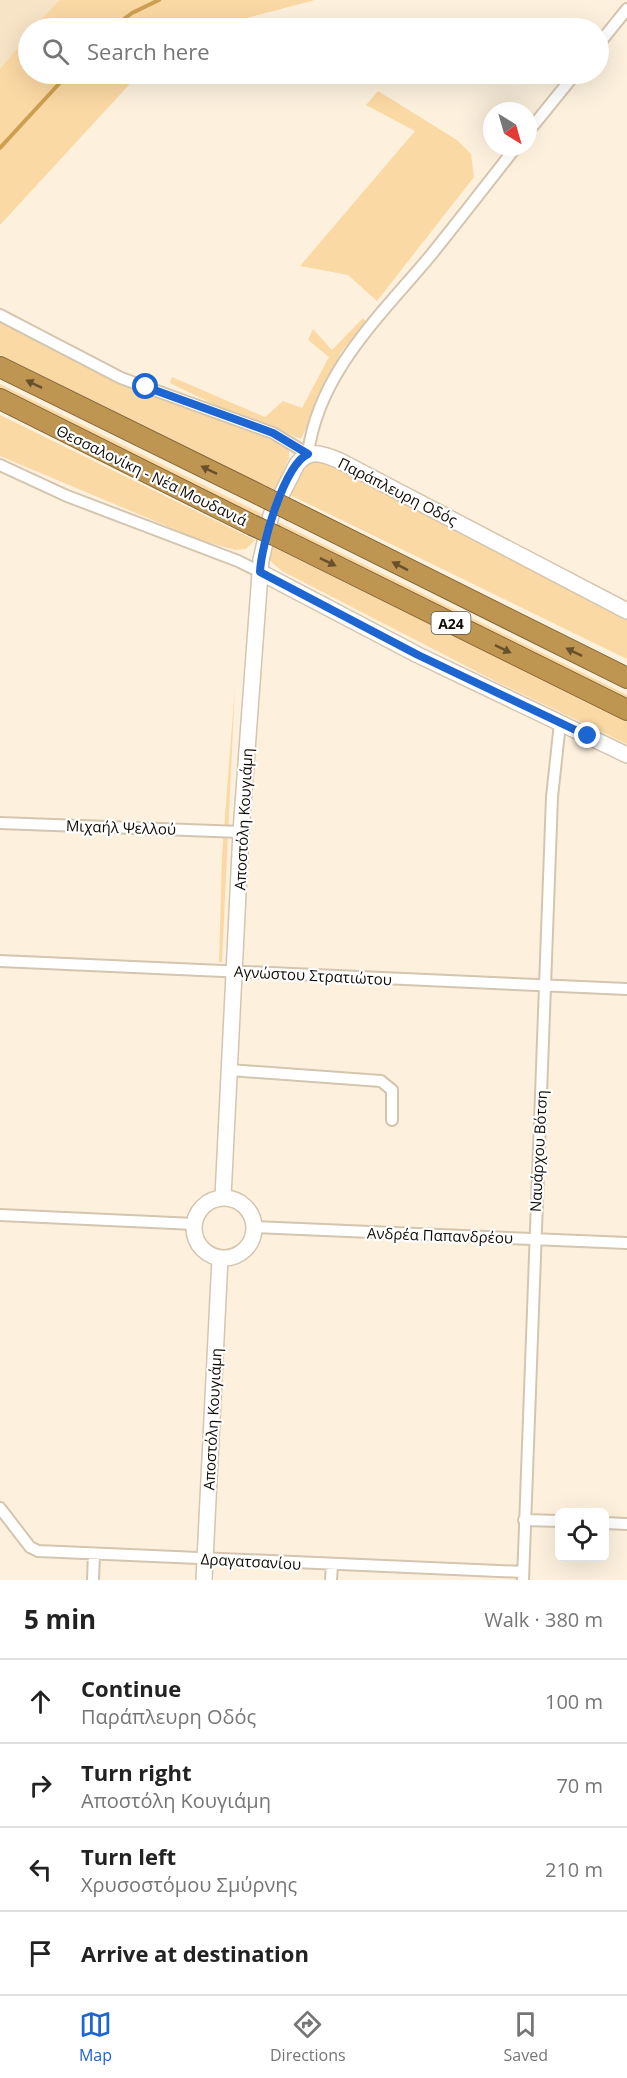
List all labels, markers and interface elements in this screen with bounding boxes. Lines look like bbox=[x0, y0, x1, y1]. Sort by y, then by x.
search box bbox=[18, 18, 609, 84]
icon: search bbox=[39, 35, 72, 68]
text: Search here bbox=[87, 36, 210, 66]
north arrow bbox=[483, 102, 537, 156]
route start bbox=[132, 373, 158, 399]
one-way arrow bbox=[26, 380, 43, 389]
street label: Θεσσαλονίκη - Νέα Μουδανιά bbox=[53, 420, 251, 530]
street label: Παράπλευρη Οδός bbox=[335, 452, 461, 530]
one-way arrow bbox=[200, 466, 218, 476]
one-way arrow bbox=[320, 557, 337, 567]
one-way arrow bbox=[391, 561, 408, 570]
road number: Α24 bbox=[432, 612, 470, 634]
one-way arrow bbox=[494, 643, 512, 653]
one-way arrow bbox=[566, 647, 583, 657]
route end bbox=[574, 722, 600, 748]
street label: Αποστόλη Κουγιάμη bbox=[229, 747, 257, 891]
street label: Μιχαήλ Ψελλού bbox=[65, 815, 177, 839]
street label: Αγνώστου Στρατιώτου bbox=[234, 961, 392, 989]
street label: Ναυάρχου Βότση bbox=[525, 1089, 551, 1213]
street label: Ανδρέα Παπανδρέου bbox=[367, 1222, 513, 1248]
street label: Αποστόλη Κουγιάμη bbox=[198, 1347, 226, 1491]
map controls bbox=[555, 1508, 609, 1562]
button: locate bbox=[555, 1508, 609, 1562]
street label: Δραγατσανίου bbox=[200, 1548, 302, 1574]
text: 5 min bbox=[24, 1601, 96, 1637]
text: Walk · 380 m bbox=[484, 1606, 603, 1633]
text: Continue bbox=[81, 1673, 181, 1703]
icon: ahead bbox=[24, 1685, 57, 1718]
text: 100 m bbox=[545, 1688, 603, 1715]
text: Παράπλευρη Οδός bbox=[81, 1703, 256, 1730]
text: Turn right bbox=[81, 1757, 192, 1787]
icon: right bbox=[24, 1769, 57, 1802]
text: 70 m bbox=[556, 1772, 603, 1799]
text: Αποστόλη Κουγιάμη bbox=[81, 1787, 271, 1814]
text: Turn left bbox=[81, 1841, 176, 1871]
icon: left bbox=[24, 1853, 57, 1886]
text: 210 m bbox=[545, 1856, 603, 1883]
text: Χρυσοστόμου Σμύρνης bbox=[81, 1871, 297, 1898]
icon: arrive bbox=[24, 1937, 57, 1970]
text: Arrive at destination bbox=[81, 1938, 309, 1968]
tab: Map bbox=[79, 2008, 112, 2066]
tab: Directions bbox=[270, 2008, 346, 2066]
tab: Saved bbox=[504, 2008, 548, 2066]

